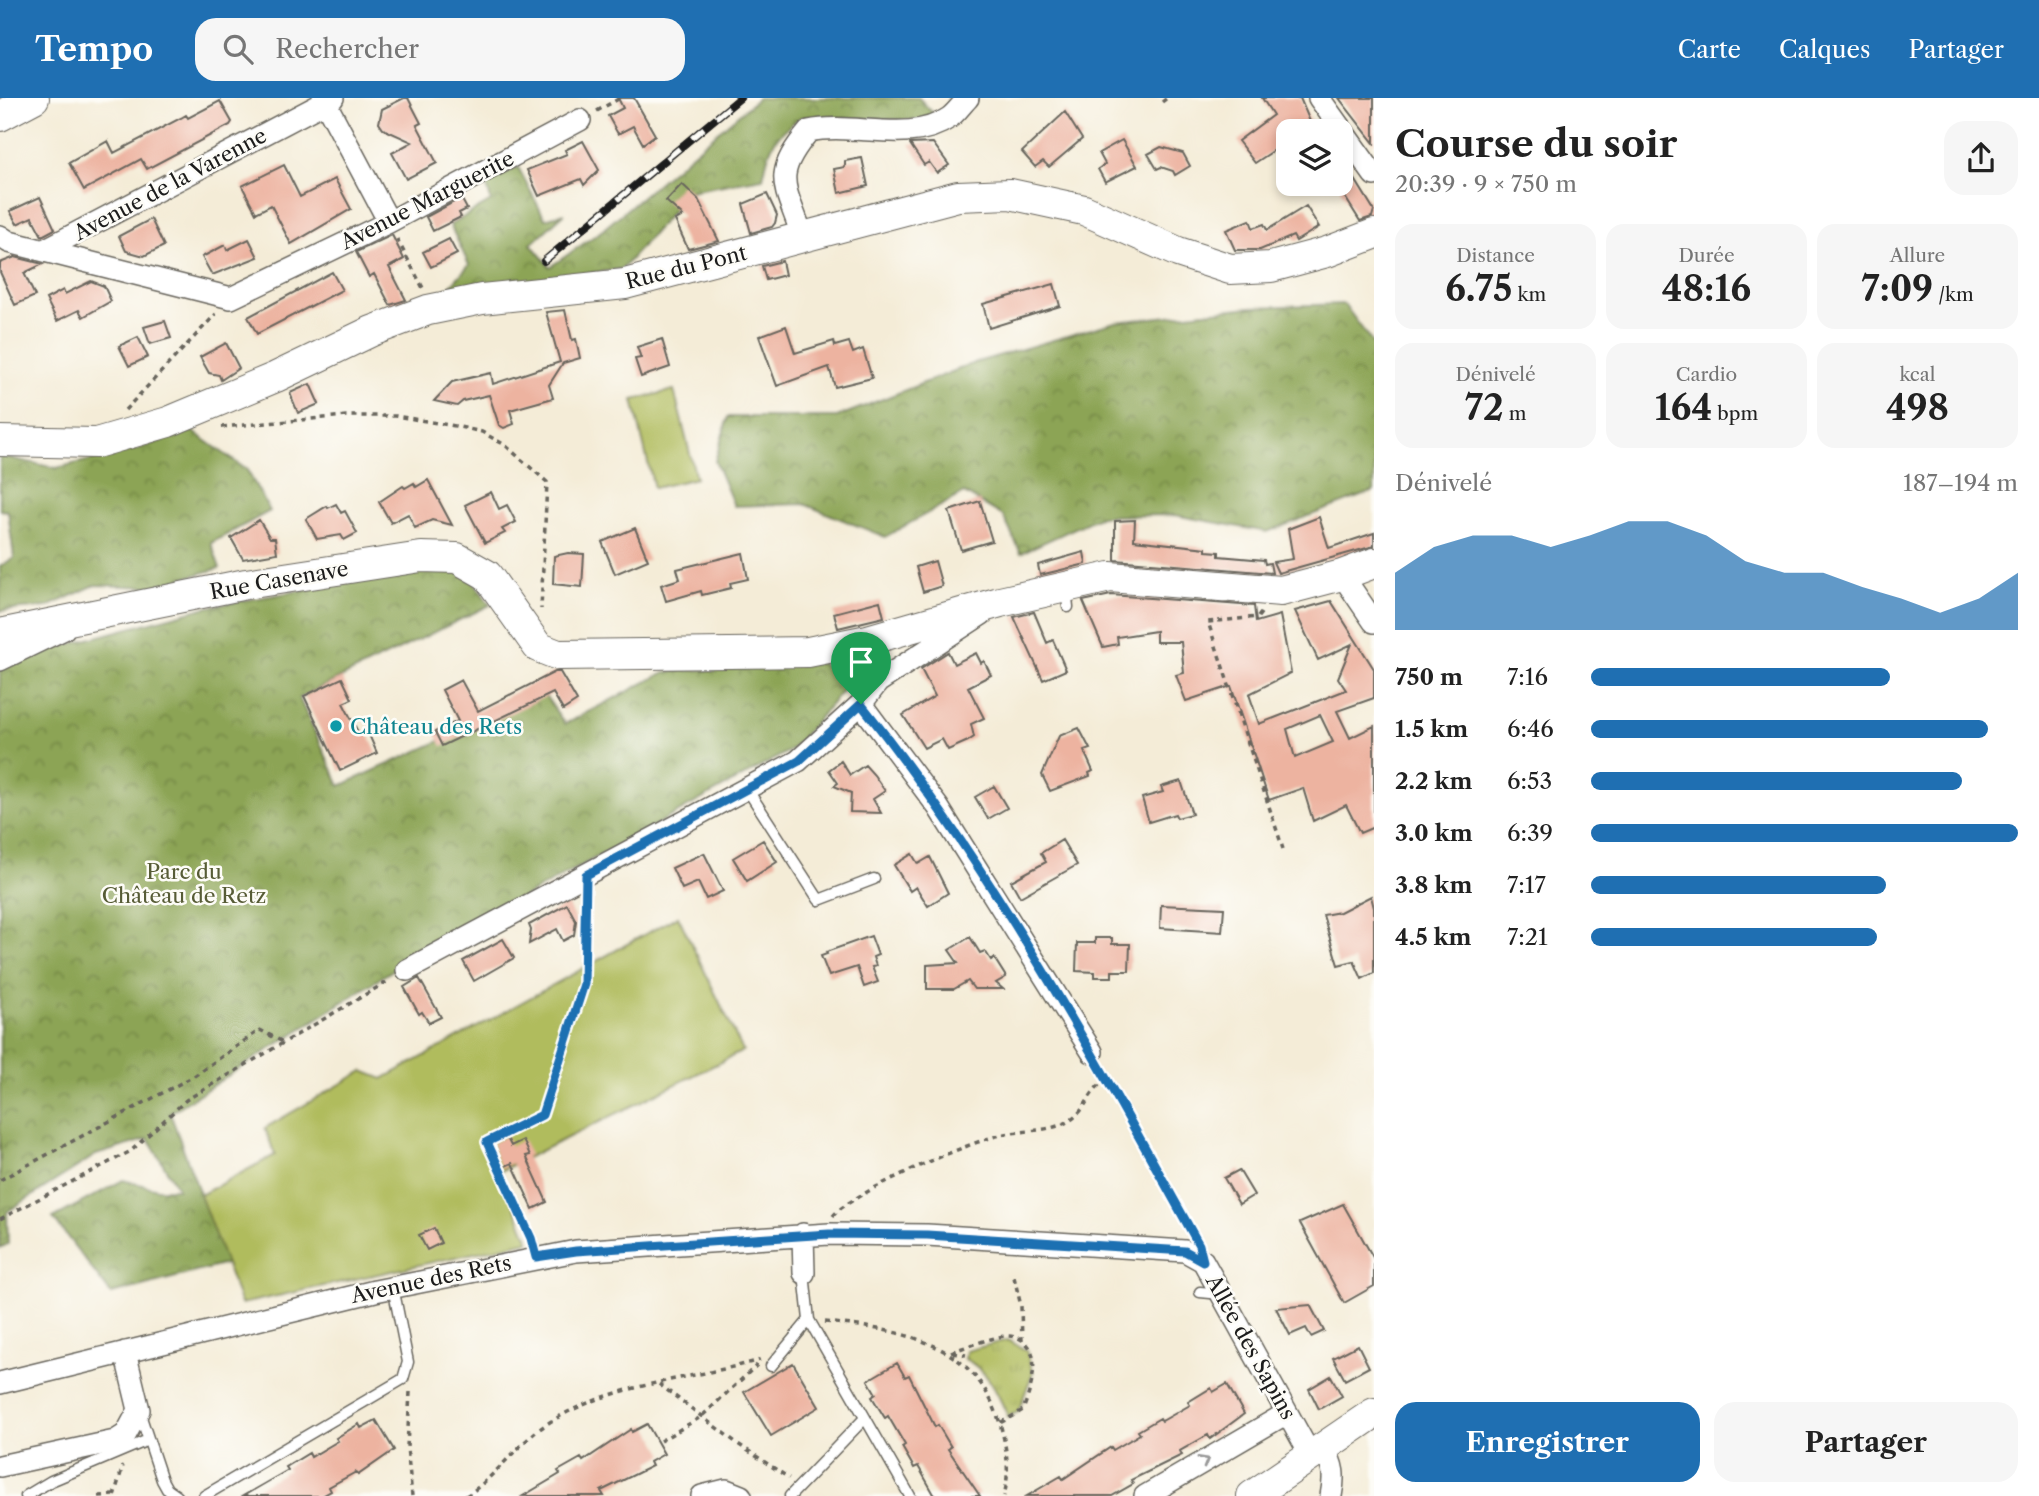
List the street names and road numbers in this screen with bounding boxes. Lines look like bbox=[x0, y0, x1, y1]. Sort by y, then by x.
street label: Avenue de la Varenne bbox=[68, 123, 271, 246]
street label: Avenue Marguerite bbox=[335, 145, 518, 255]
street label: Rue du Pont bbox=[623, 240, 750, 294]
street label: Rue Casenave bbox=[208, 556, 350, 604]
street label: Avenue des Rets bbox=[348, 1250, 513, 1308]
street label: Allée des Sapins bbox=[1200, 1269, 1301, 1424]

